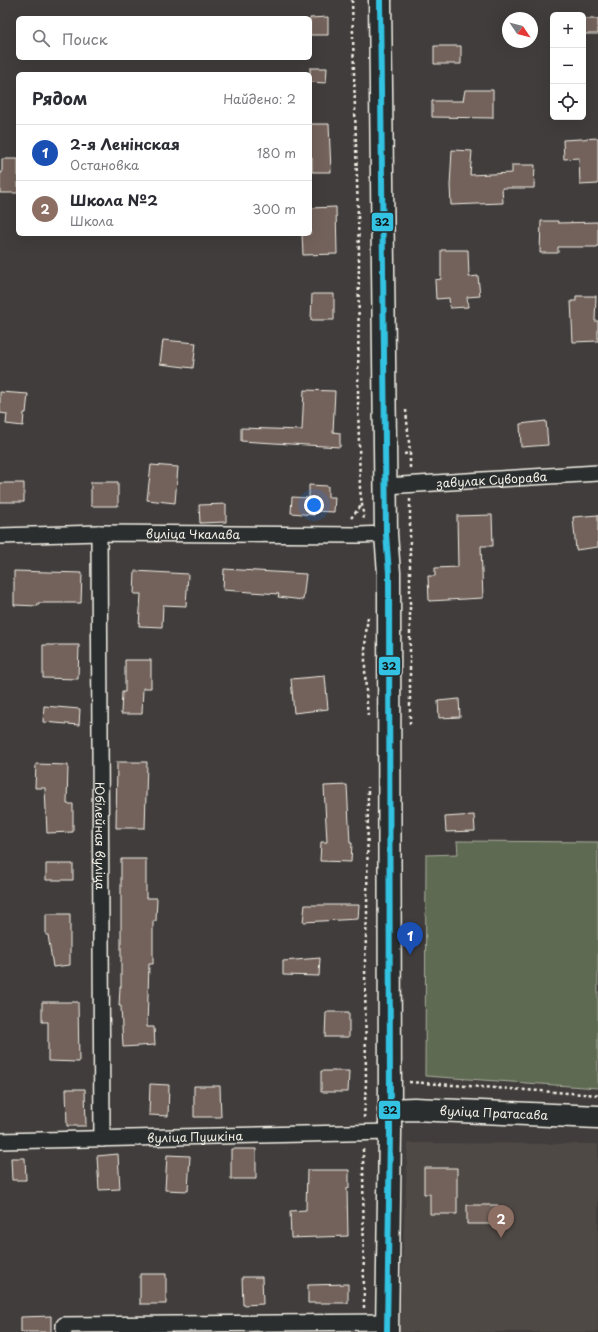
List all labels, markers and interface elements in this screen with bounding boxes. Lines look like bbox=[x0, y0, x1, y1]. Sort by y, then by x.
north arrow bbox=[502, 12, 538, 48]
map controls bbox=[550, 12, 586, 120]
button: + bbox=[550, 12, 586, 48]
search box bbox=[16, 16, 312, 60]
icon: search bbox=[30, 27, 52, 49]
text: Поиск bbox=[62, 27, 108, 50]
button: − bbox=[550, 48, 586, 84]
button: locate bbox=[550, 84, 586, 120]
text: Рядом bbox=[32, 85, 87, 111]
text: Найдено: 2 bbox=[223, 89, 296, 108]
text: 2-я Ленінская bbox=[70, 132, 180, 155]
text: 1 bbox=[42, 143, 48, 162]
text: 180 m bbox=[257, 143, 296, 162]
text: Остановка bbox=[70, 155, 139, 174]
text: Школа №2 bbox=[70, 188, 158, 211]
text: 2 bbox=[40, 199, 50, 218]
text: 300 m bbox=[252, 199, 296, 218]
text: Школа bbox=[70, 211, 114, 230]
line badge: 32 bbox=[371, 212, 394, 232]
text: 32 bbox=[375, 213, 390, 230]
street label: завулак Суворава bbox=[435, 467, 548, 492]
your location bbox=[304, 495, 324, 515]
street label: вуліца Чкалава bbox=[146, 524, 241, 543]
line badge: 32 bbox=[378, 656, 401, 676]
text: 32 bbox=[382, 657, 397, 674]
street label: Юбілейная вуліца bbox=[91, 782, 110, 891]
pin: 1 bbox=[397, 922, 423, 955]
line badge: 32 bbox=[378, 1100, 401, 1120]
text: 32 bbox=[383, 1101, 398, 1118]
street label: вуліца Пратасава bbox=[439, 1101, 549, 1124]
street label: вуліца Пушкіна bbox=[147, 1126, 244, 1147]
pin: 2 bbox=[488, 1205, 514, 1238]

